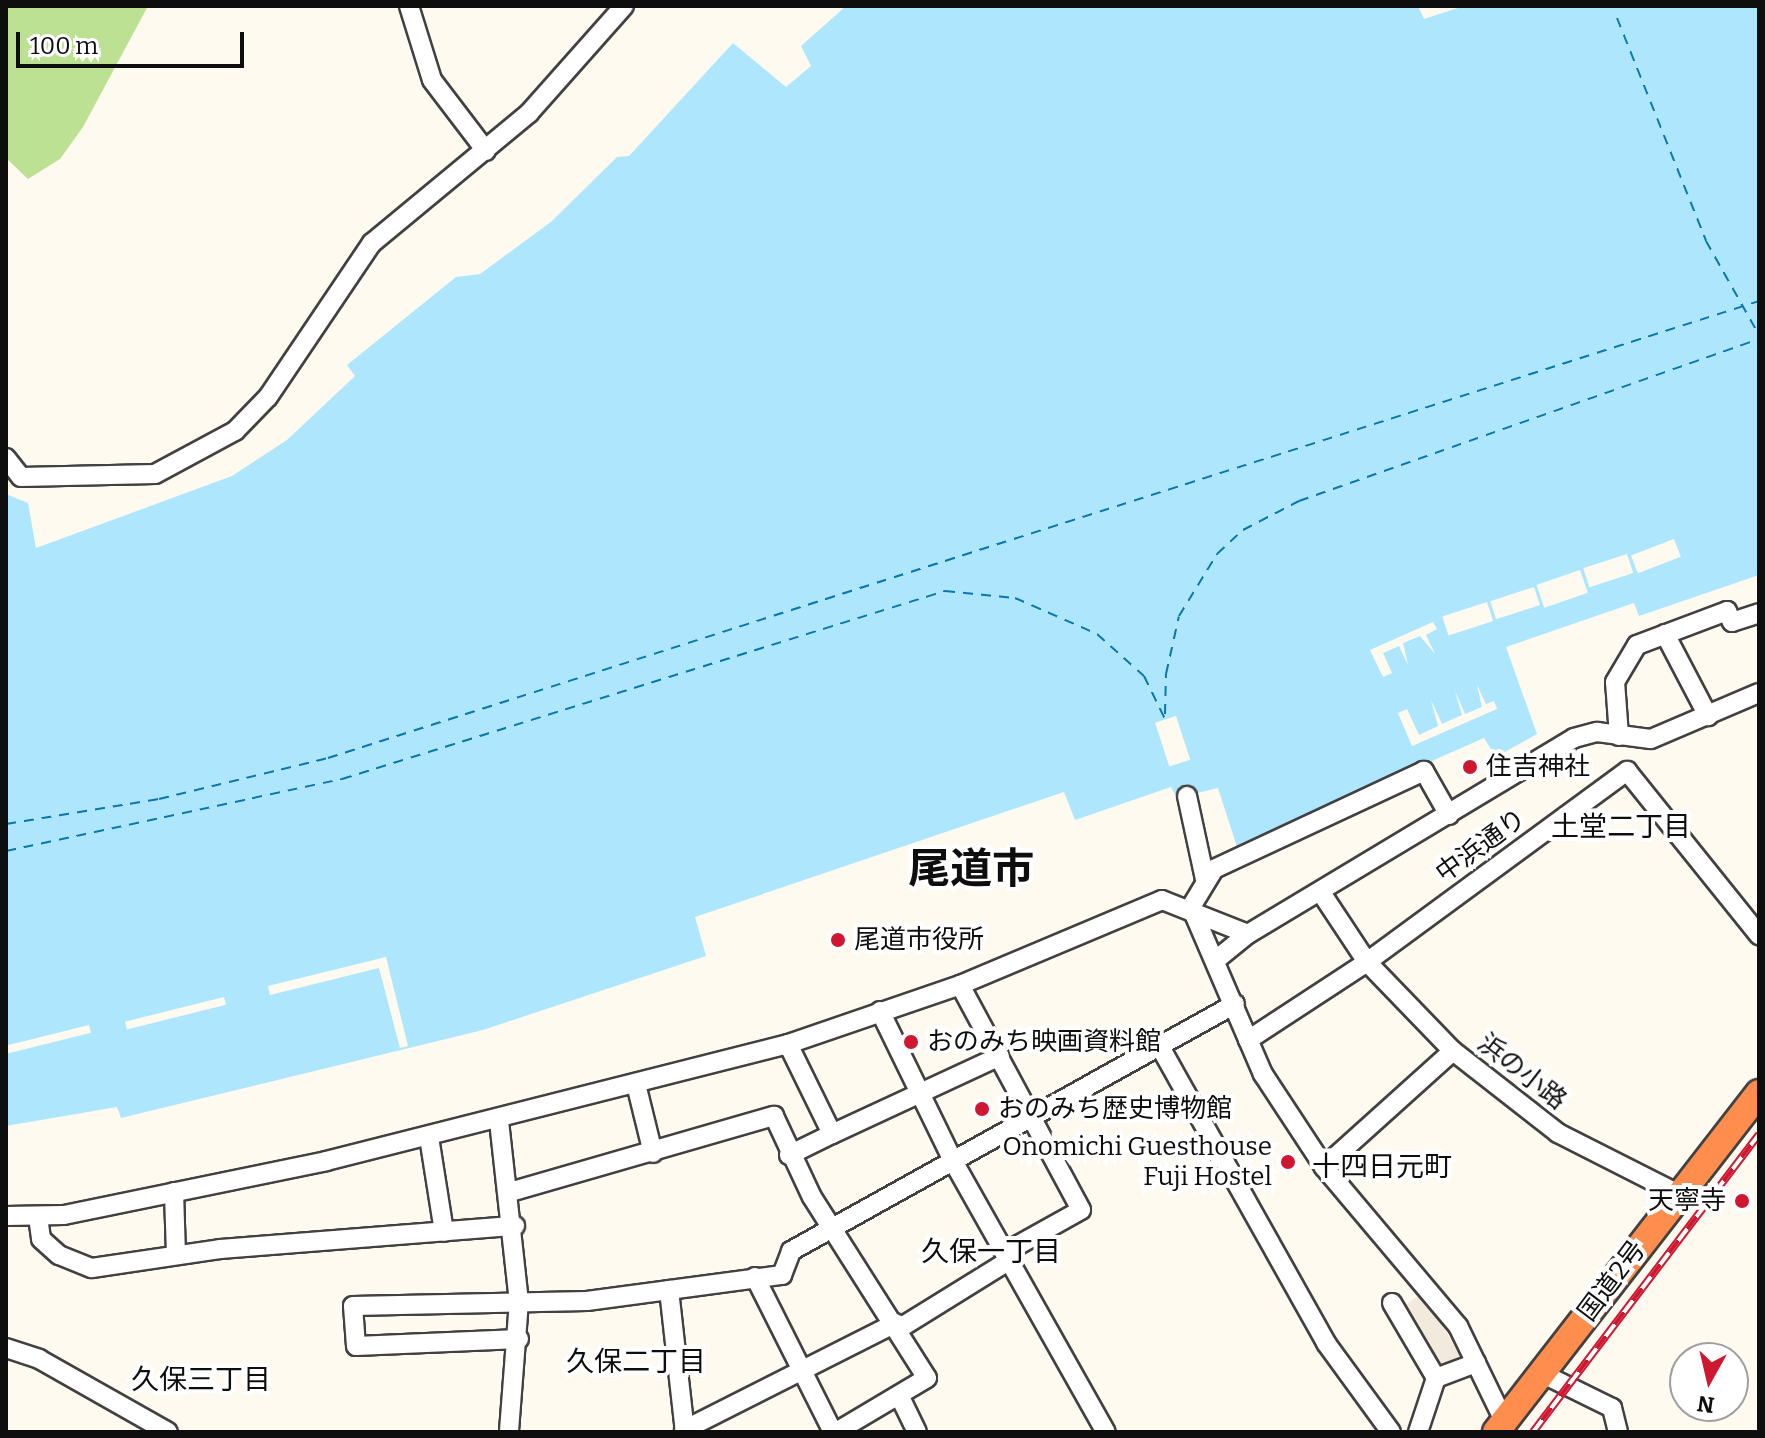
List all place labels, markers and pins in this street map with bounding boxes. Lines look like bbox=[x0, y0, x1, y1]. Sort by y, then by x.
place label: 住吉神社 bbox=[1486, 751, 1590, 783]
marker: 住吉神社 bbox=[1461, 758, 1479, 776]
place label: 尾道市役所 bbox=[854, 924, 984, 956]
marker: 尾道市役所 bbox=[829, 931, 847, 949]
place label: おのみち映画資料館 bbox=[927, 1026, 1161, 1058]
marker: おのみち映画資料館 bbox=[902, 1033, 920, 1051]
place label: おのみち歴史博物館 bbox=[998, 1093, 1232, 1125]
marker: おのみち歴史博物館 bbox=[973, 1100, 991, 1118]
place label: Onomichi Guesthouse Fuji Hostel bbox=[1002, 1131, 1272, 1192]
marker: Onomichi Guesthouse Fuji Hostel bbox=[1279, 1153, 1297, 1171]
place label: 天寧寺 bbox=[1648, 1185, 1726, 1217]
marker: 天寧寺 bbox=[1733, 1192, 1751, 1210]

